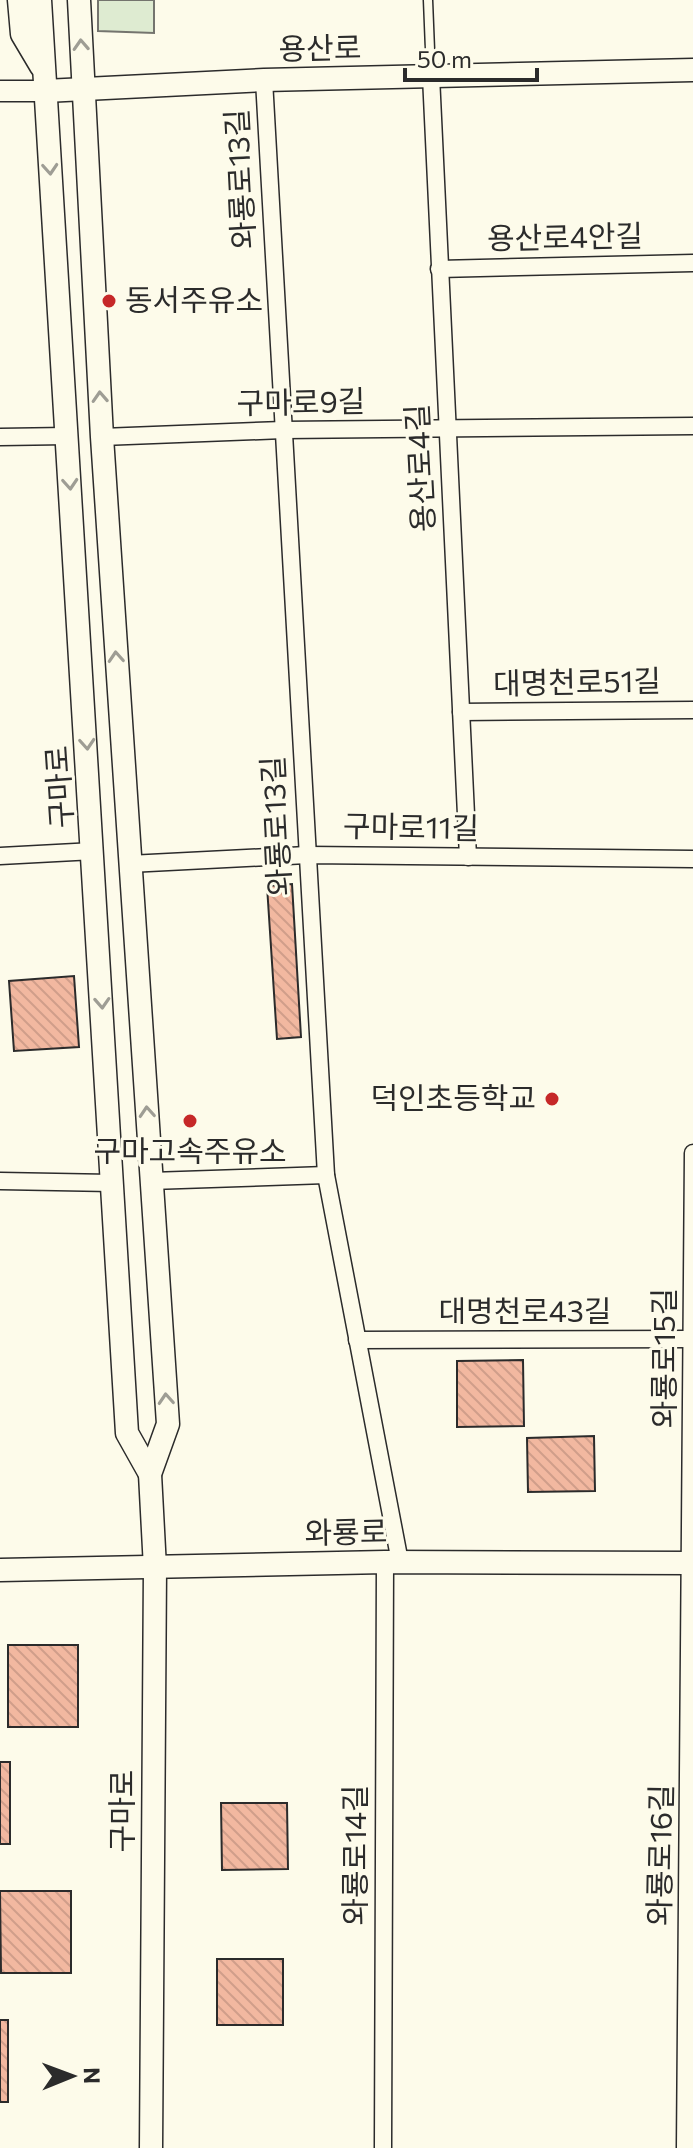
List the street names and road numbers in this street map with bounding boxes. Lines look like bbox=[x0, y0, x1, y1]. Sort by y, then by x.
street label: 용산로 bbox=[278, 27, 362, 66]
street label: 와룡로13길 bbox=[216, 108, 261, 250]
street label: 용산로4안길 bbox=[487, 216, 643, 255]
street label: 구마로9길 bbox=[236, 381, 366, 420]
street label: 용산로4길 bbox=[397, 403, 440, 533]
street label: 대명천로51길 bbox=[493, 661, 661, 700]
street label: 구마로 bbox=[36, 745, 79, 830]
street label: 와룡로13길 bbox=[252, 755, 297, 897]
street label: 구마로11길 bbox=[343, 806, 479, 845]
street label: 와룡로15길 bbox=[644, 1288, 681, 1428]
street label: 대명천로43길 bbox=[438, 1291, 612, 1328]
street label: 와룡로 bbox=[304, 1511, 388, 1550]
street label: 구마로 bbox=[102, 1770, 139, 1852]
street label: 와룡로14길 bbox=[335, 1784, 372, 1926]
street label: 와룡로16길 bbox=[639, 1784, 678, 1926]

